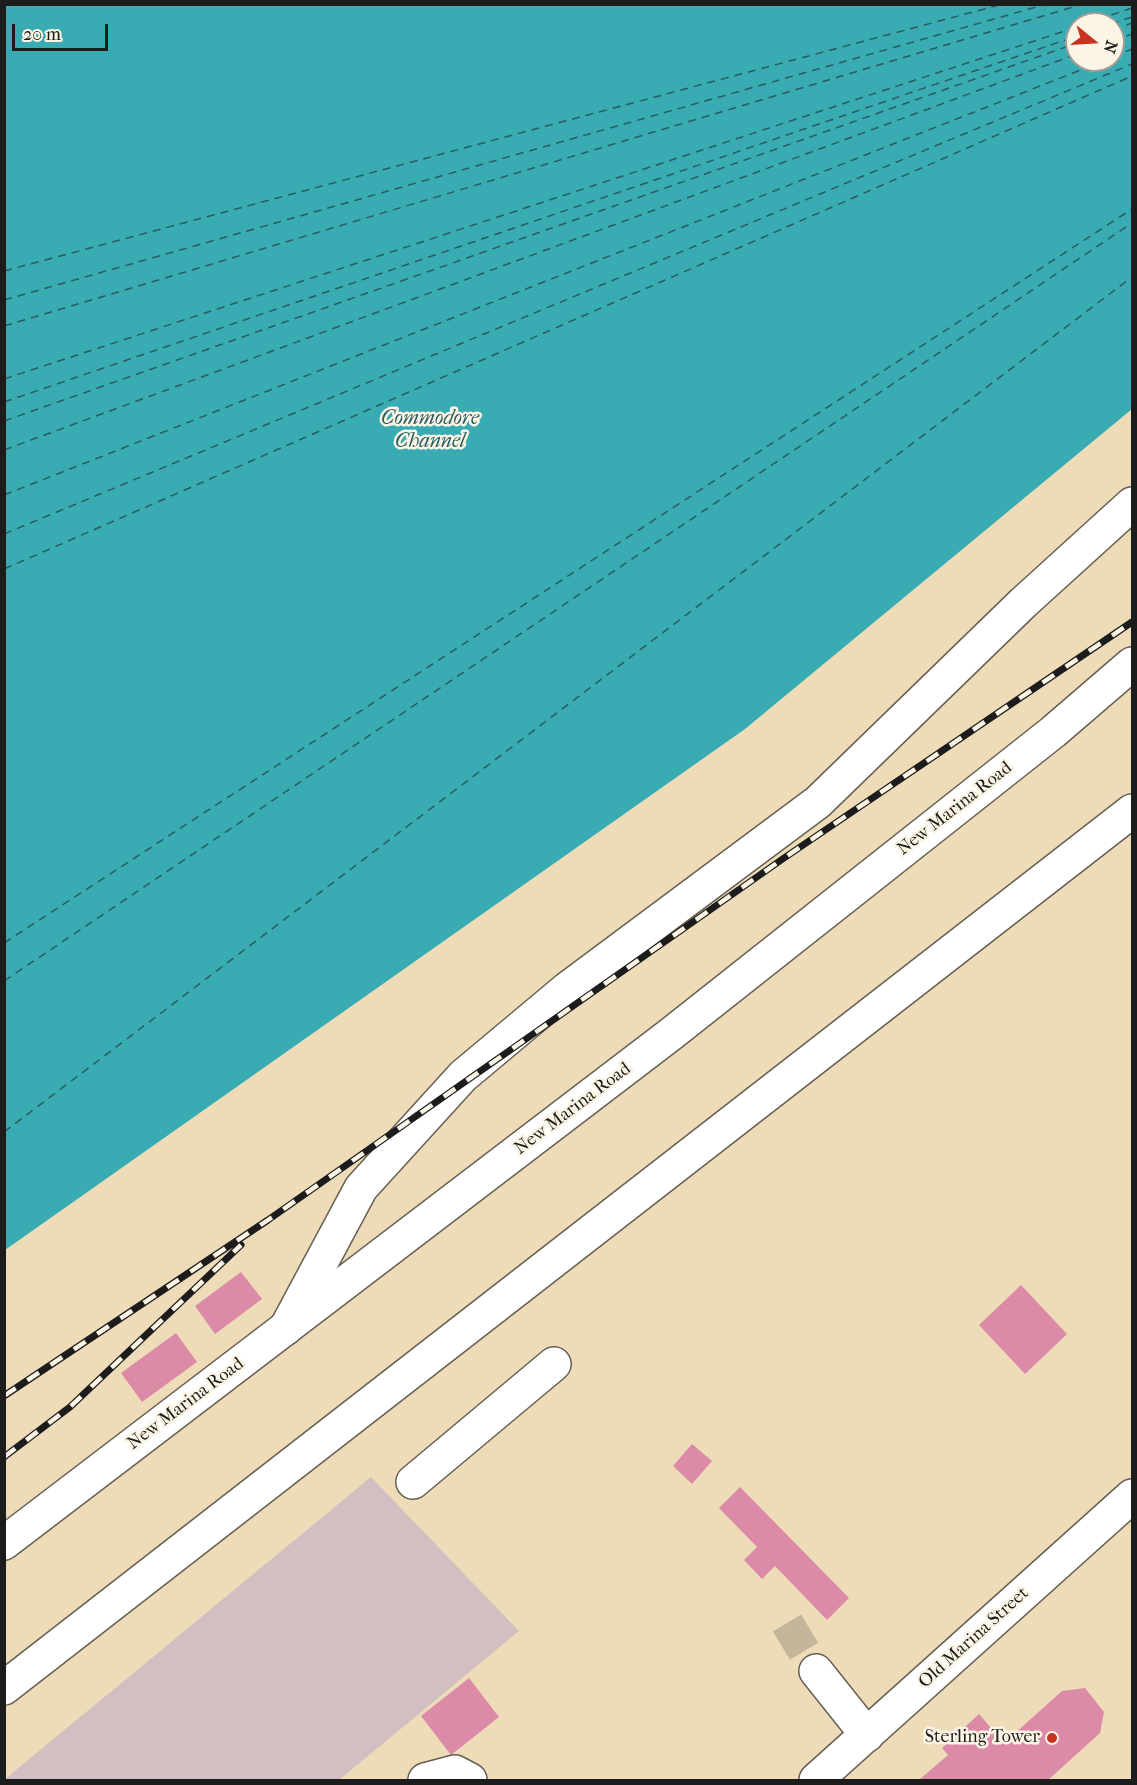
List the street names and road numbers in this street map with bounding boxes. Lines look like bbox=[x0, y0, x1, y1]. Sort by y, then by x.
street label: New Marina Road bbox=[893, 757, 1017, 861]
street label: New Marina Road bbox=[511, 1058, 635, 1160]
street label: New Marina Road bbox=[124, 1353, 248, 1455]
street label: Old Marina Street bbox=[915, 1583, 1033, 1693]

